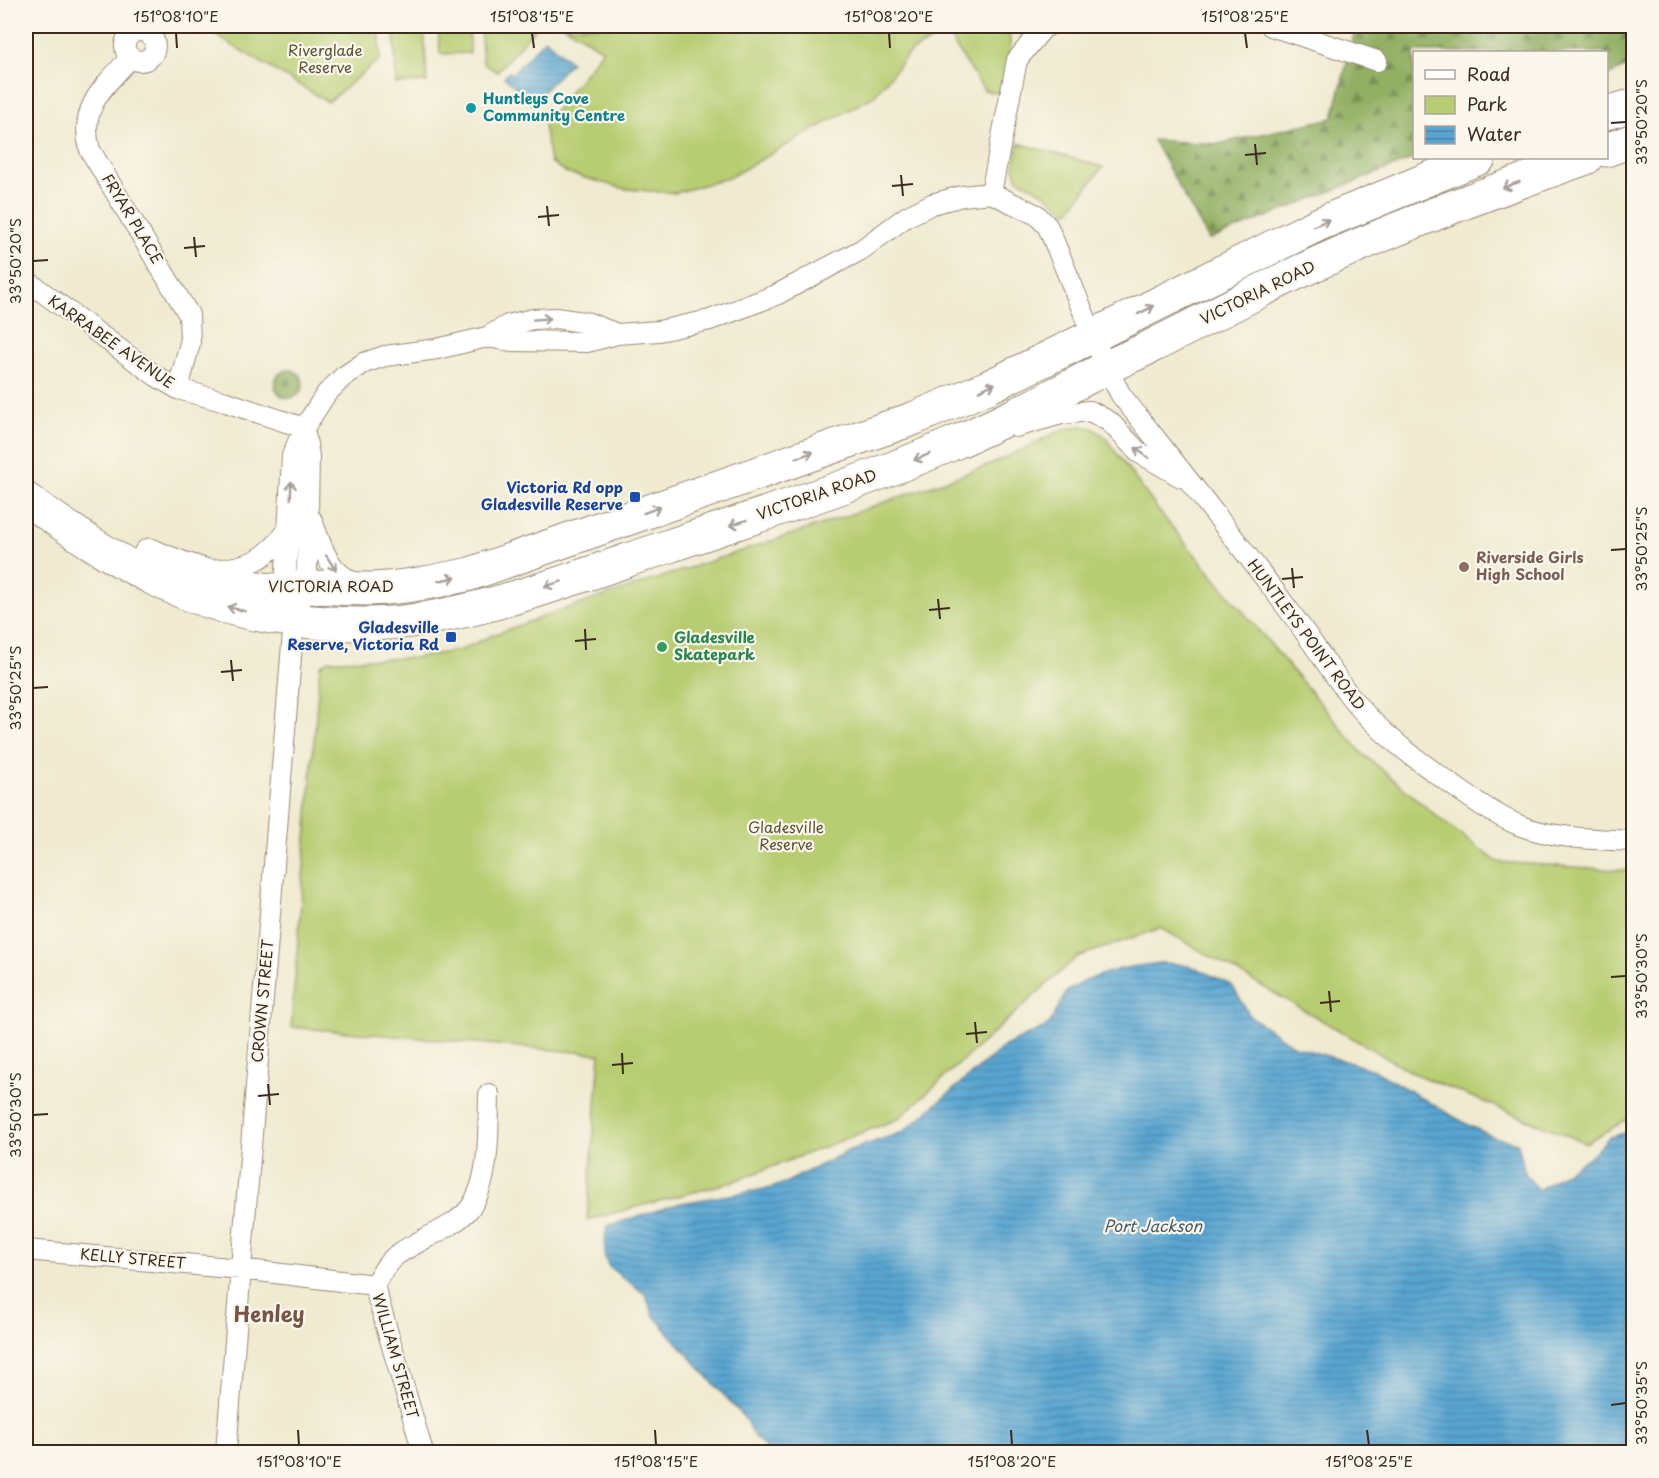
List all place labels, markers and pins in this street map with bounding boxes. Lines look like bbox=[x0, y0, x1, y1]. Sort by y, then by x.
place label: Huntleys Cove Community Centre bbox=[483, 86, 625, 126]
marker: Huntleys Cove Community Centre bbox=[464, 101, 478, 115]
place label: Victoria Rd opp Gladesville Reserve bbox=[481, 475, 623, 515]
marker: Victoria Rd opp Gladesville Reserve bbox=[628, 490, 642, 504]
place label: Riverside Girls High School bbox=[1476, 545, 1584, 585]
marker: Riverside Girls High School bbox=[1457, 560, 1471, 574]
place label: Gladesville Reserve, Victoria Rd bbox=[287, 615, 439, 655]
place label: Gladesville Skatepark bbox=[674, 625, 755, 665]
marker: Gladesville Reserve, Victoria Rd bbox=[444, 630, 458, 644]
marker: Gladesville Skatepark bbox=[655, 640, 669, 654]

